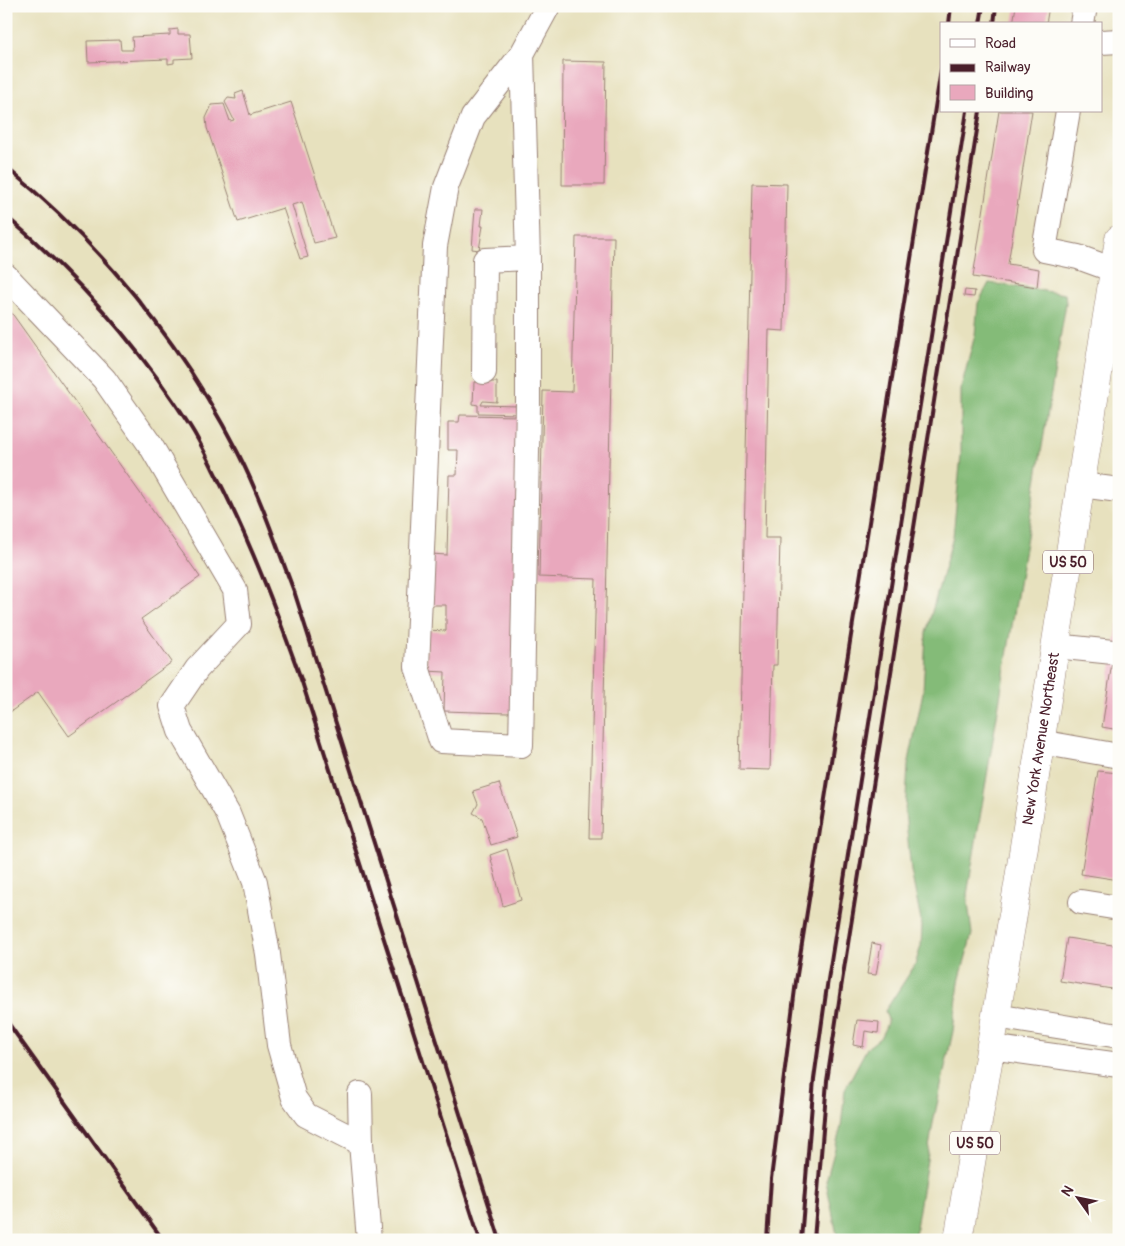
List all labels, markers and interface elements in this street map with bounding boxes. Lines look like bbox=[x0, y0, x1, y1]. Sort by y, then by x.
legend bbox=[940, 22, 1102, 112]
text: Road bbox=[985, 34, 1016, 53]
text: Railway bbox=[985, 58, 1031, 77]
text: Building bbox=[985, 84, 1033, 103]
road number: US 50 bbox=[1043, 550, 1093, 574]
street label: New York Avenue Northeast bbox=[1018, 650, 1064, 827]
road number: US 50 bbox=[950, 1132, 1000, 1154]
north arrow bbox=[1052, 1174, 1102, 1224]
text: N bbox=[1058, 1183, 1077, 1200]

